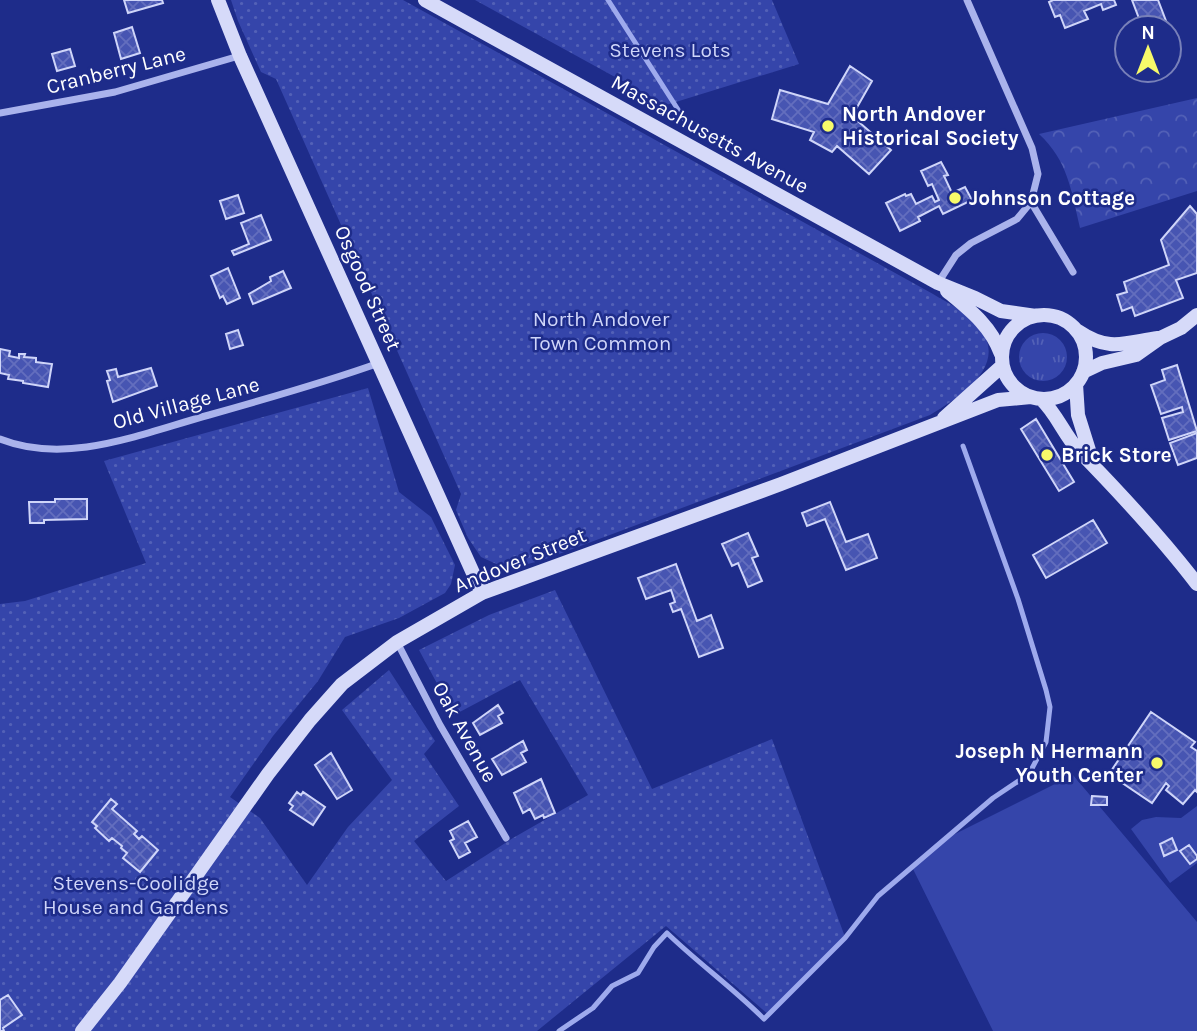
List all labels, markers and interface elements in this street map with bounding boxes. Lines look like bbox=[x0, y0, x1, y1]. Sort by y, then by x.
north arrow bbox=[1113, 14, 1183, 84]
text: N bbox=[1141, 22, 1155, 44]
park label: Stevens Lots bbox=[609, 38, 731, 62]
street label: Cranberry Lane bbox=[44, 41, 188, 99]
street label: Massachusetts Avenue bbox=[607, 70, 813, 198]
place label: North Andover Historical Society bbox=[842, 102, 1019, 150]
marker: North Andover Historical Society bbox=[820, 118, 836, 134]
place label: Johnson Cottage bbox=[969, 186, 1135, 210]
marker: Johnson Cottage bbox=[947, 190, 963, 206]
street label: Osgood Street bbox=[330, 222, 406, 354]
park label: North Andover Town Common bbox=[531, 307, 672, 355]
street label: Old Village Lane bbox=[110, 372, 262, 434]
place label: Brick Store bbox=[1061, 443, 1172, 467]
marker: Brick Store bbox=[1039, 447, 1055, 463]
street label: Andover Street bbox=[451, 523, 590, 597]
street label: Oak Avenue bbox=[428, 678, 502, 786]
place label: Joseph N Hermann Youth Center bbox=[955, 739, 1144, 787]
marker: Joseph N Hermann Youth Center bbox=[1149, 755, 1165, 771]
park label: Stevens-Coolidge House and Gardens bbox=[43, 871, 229, 919]

